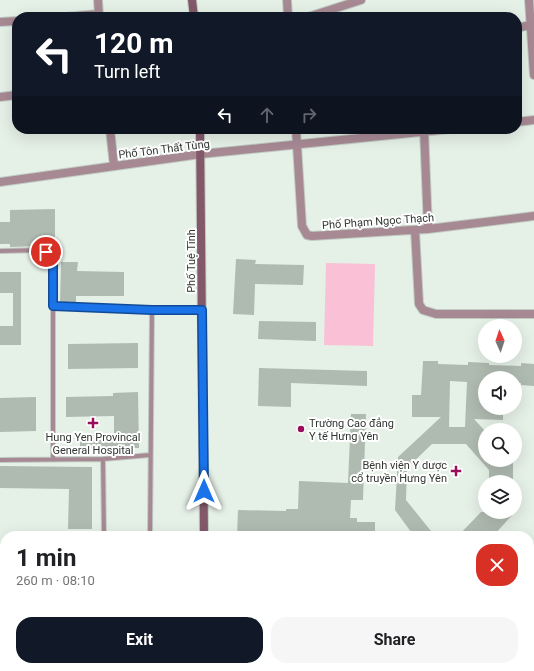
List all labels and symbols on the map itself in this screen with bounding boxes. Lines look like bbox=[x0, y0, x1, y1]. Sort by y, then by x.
street label: Phố Tôn Thất Tùng bbox=[118, 137, 210, 162]
street label: Phố Phạm Ngọc Thạch bbox=[322, 211, 435, 232]
street label: Phố Tuệ Tĩnh bbox=[185, 229, 198, 293]
pin bbox=[29, 235, 63, 269]
north arrow bbox=[478, 319, 522, 363]
marker: Hung Yen Provincal General Hospital bbox=[87, 417, 99, 429]
place label: Trường Cao đẳng Y tế Hưng Yên bbox=[309, 417, 394, 443]
marker: Trường Cao đẳng Y tế Hưng Yên bbox=[296, 424, 306, 434]
place label: Hung Yen Provincal General Hospital bbox=[45, 431, 141, 457]
place label: Bệnh viện Y dược cổ truyền Hưng Yên bbox=[351, 459, 447, 485]
marker: Bệnh viện Y dược cổ truyền Hưng Yên bbox=[450, 465, 462, 477]
position arrow bbox=[183, 470, 225, 512]

